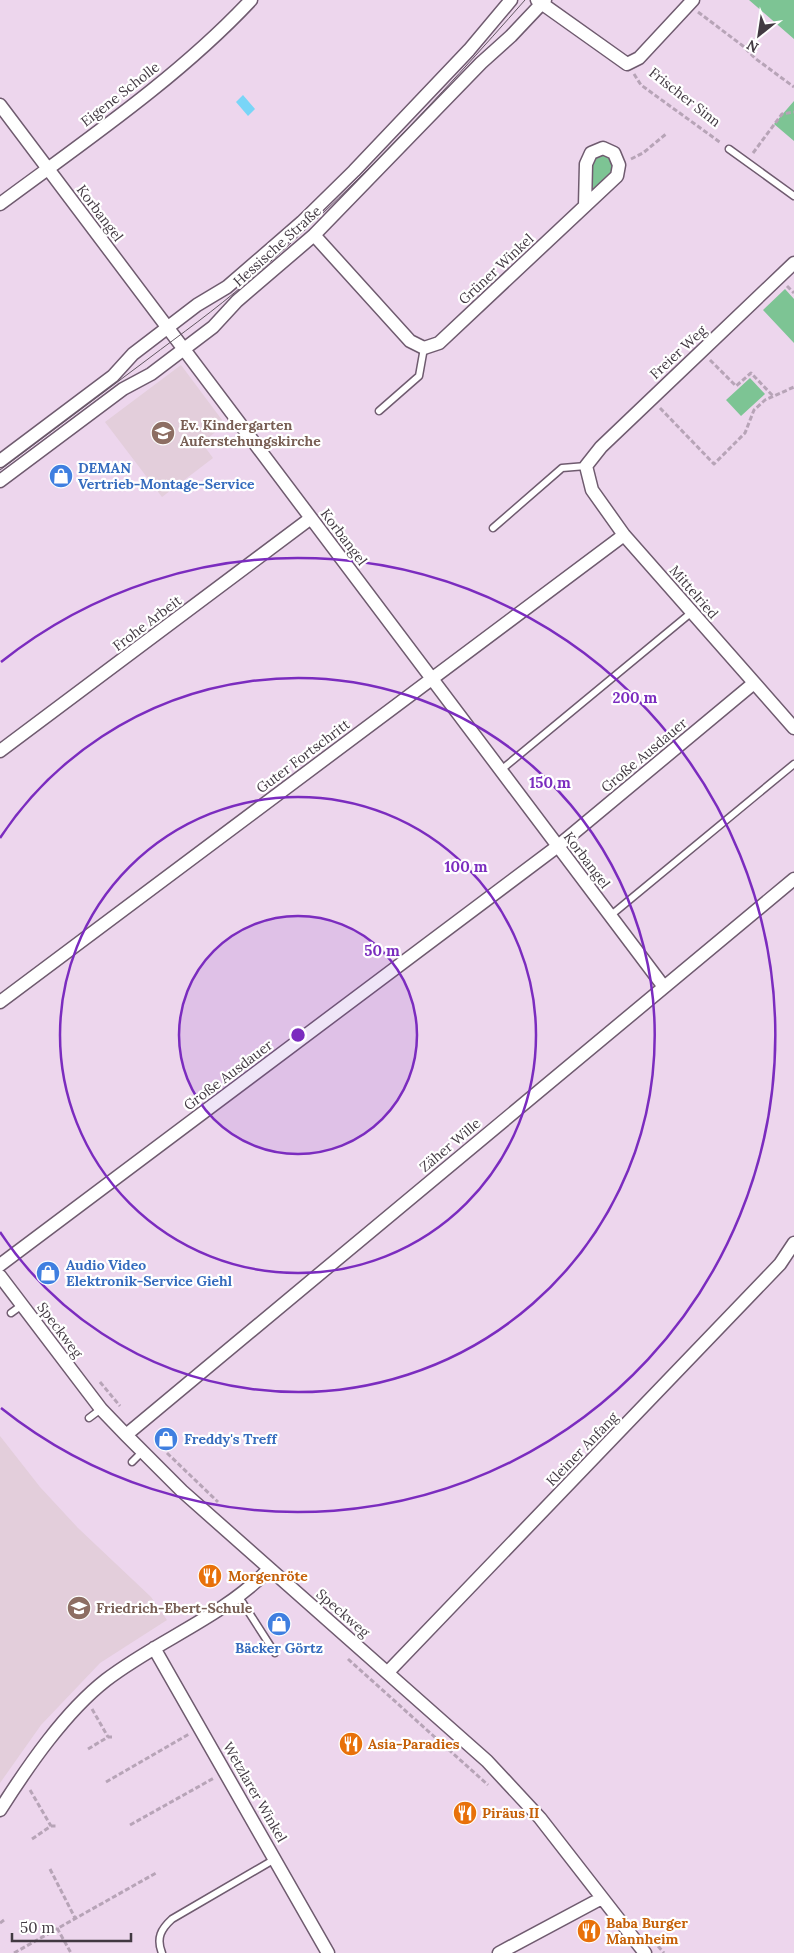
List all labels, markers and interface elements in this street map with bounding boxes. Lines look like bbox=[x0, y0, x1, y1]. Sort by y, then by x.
north arrow bbox=[734, 10, 784, 60]
text: N bbox=[743, 36, 762, 57]
street label: Eigene Scholle bbox=[77, 57, 163, 130]
street label: Frischer Sinn bbox=[646, 63, 725, 131]
street label: Korbangel bbox=[73, 181, 127, 245]
street label: Hessische Straße bbox=[229, 201, 325, 290]
street label: Grüner Winkel bbox=[455, 230, 537, 308]
street label: Freier Weg bbox=[646, 321, 710, 383]
place label: Ev. Kindergarten Auferstehungskirche bbox=[180, 416, 321, 450]
school or university icon: Ev. Kindergarten Auferstehungskirche bbox=[150, 420, 176, 446]
place label: DEMAN Vertrieb-Montage-Service bbox=[78, 459, 255, 493]
shop icon: DEMAN Vertrieb-Montage-Service bbox=[48, 463, 74, 489]
street label: Korbangel bbox=[317, 505, 371, 569]
street label: Mittelried bbox=[666, 561, 722, 623]
street label: Frohe Arbeit bbox=[109, 591, 185, 655]
text: 200 m bbox=[613, 688, 658, 707]
street label: Große Ausdauer bbox=[597, 714, 691, 796]
street label: Guter Fortschritt bbox=[253, 715, 354, 797]
text: 150 m bbox=[529, 773, 571, 792]
street label: Korbangel bbox=[560, 828, 614, 892]
text: 100 m bbox=[445, 857, 488, 876]
text: 50 m bbox=[364, 941, 400, 960]
centre of rings bbox=[289, 1026, 307, 1044]
street label: Große Ausdauer bbox=[180, 1036, 276, 1114]
street label: Zäher Wille bbox=[416, 1114, 485, 1176]
place label: Audio Video Elektronik-Service Giehl bbox=[66, 1256, 233, 1290]
shop icon: Audio Video Elektronik-Service Giehl bbox=[35, 1260, 61, 1286]
street label: Speckweg bbox=[33, 1299, 87, 1362]
street label: Kleiner Anfang bbox=[542, 1408, 622, 1490]
shop icon: Freddy's Treff bbox=[153, 1426, 179, 1452]
place label: Freddy's Treff bbox=[184, 1430, 277, 1448]
restaurant icon: Morgenröte bbox=[197, 1563, 223, 1589]
place label: Morgenröte bbox=[228, 1567, 308, 1585]
street label: Speckweg bbox=[313, 1585, 374, 1641]
school or university icon: Friedrich-Ebert-Schule bbox=[66, 1595, 92, 1621]
place label: Friedrich-Ebert-Schule bbox=[96, 1599, 253, 1617]
shop icon: Bäcker Görtz bbox=[266, 1611, 292, 1637]
place label: Bäcker Görtz bbox=[235, 1639, 323, 1657]
restaurant icon: Asia-Paradies bbox=[338, 1731, 364, 1757]
place label: Asia-Paradies bbox=[368, 1735, 460, 1753]
street label: Wetzlarer Winkel bbox=[219, 1739, 291, 1845]
restaurant icon: Piräus II bbox=[452, 1800, 478, 1826]
place label: Piräus II bbox=[482, 1804, 539, 1822]
scale bar bbox=[12, 1910, 131, 1942]
place label: Baba Burger Mannheim bbox=[606, 1914, 688, 1948]
text: 50 m bbox=[20, 1918, 55, 1937]
restaurant icon: Baba Burger Mannheim bbox=[576, 1918, 602, 1944]

